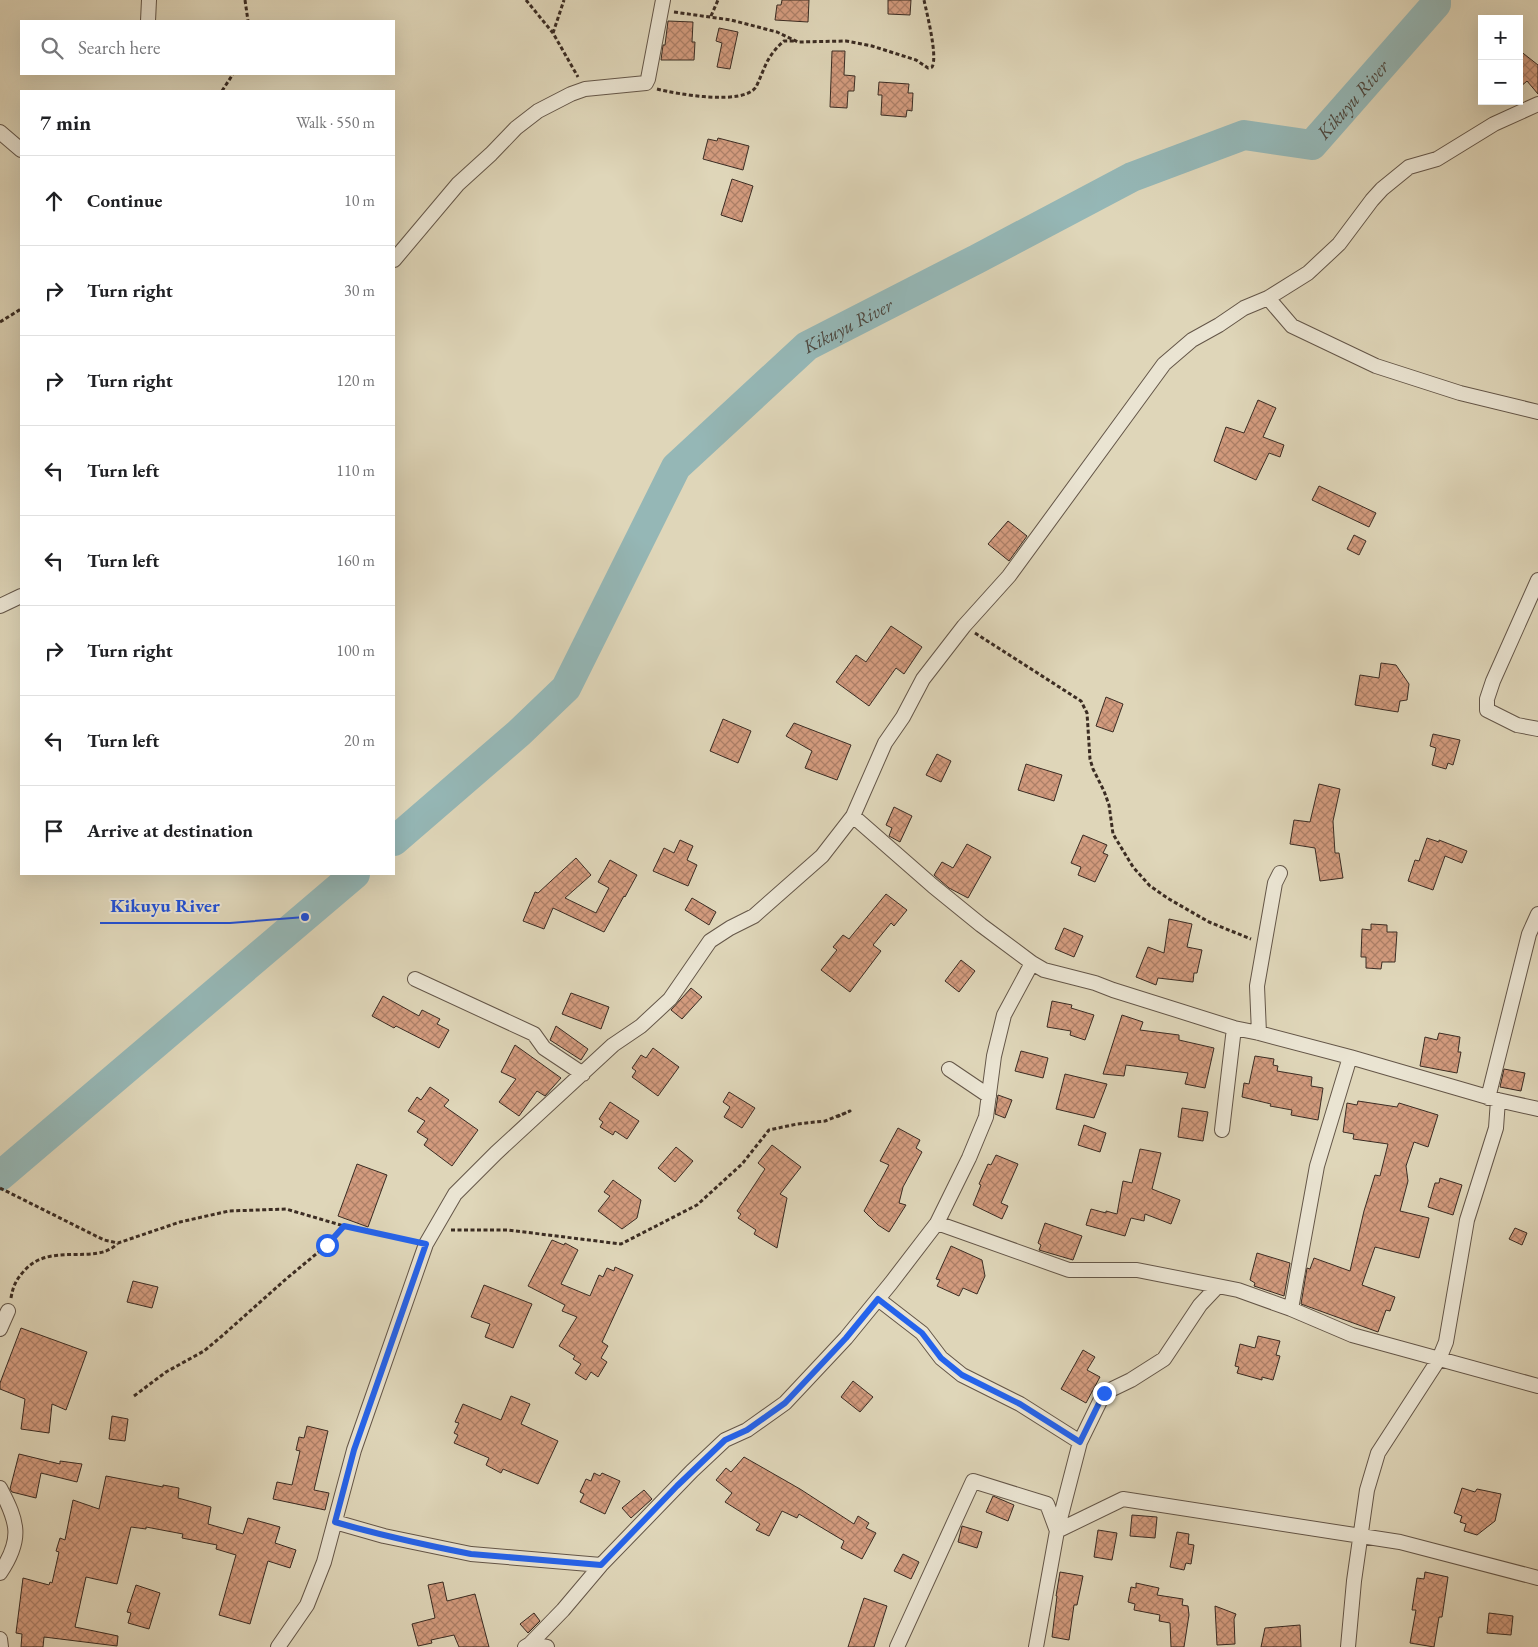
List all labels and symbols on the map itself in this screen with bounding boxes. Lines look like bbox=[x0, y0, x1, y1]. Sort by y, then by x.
water label: Kikuyu River bbox=[1310, 54, 1395, 145]
water label: Kikuyu River bbox=[798, 292, 898, 360]
callout: Kikuyu River bbox=[100, 889, 230, 923]
text: Kikuyu River bbox=[110, 893, 220, 918]
route start bbox=[316, 1234, 339, 1257]
route end bbox=[1093, 1382, 1116, 1405]

